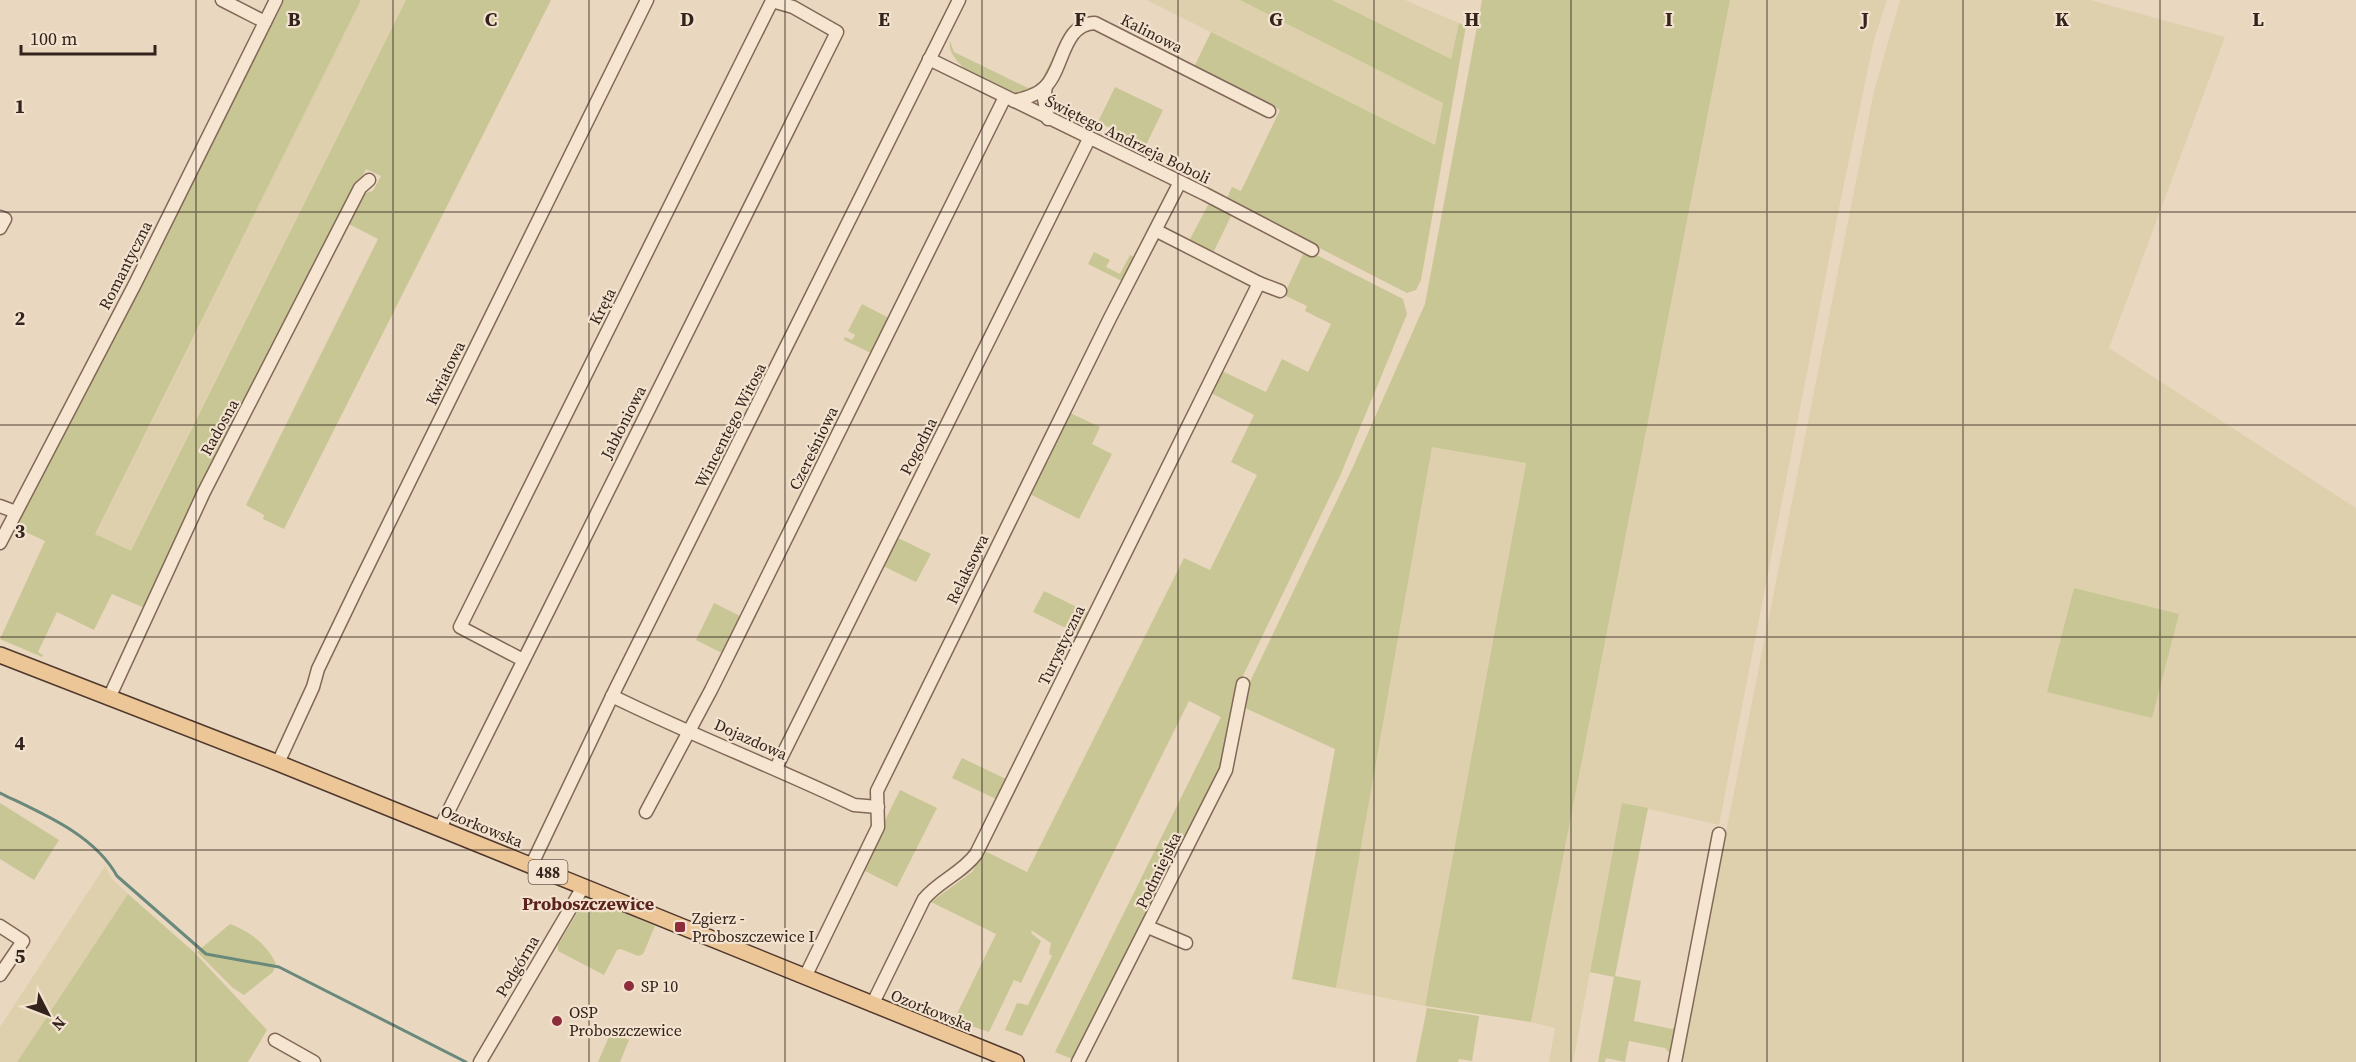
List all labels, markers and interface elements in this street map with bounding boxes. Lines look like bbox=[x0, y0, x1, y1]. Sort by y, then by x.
text: B bbox=[287, 5, 301, 33]
text: C bbox=[485, 5, 497, 33]
text: D bbox=[680, 5, 694, 33]
text: E bbox=[878, 5, 890, 33]
text: F bbox=[1074, 5, 1086, 33]
text: G bbox=[1269, 5, 1283, 33]
text: H bbox=[1464, 5, 1480, 33]
text: I bbox=[1665, 5, 1673, 33]
text: J bbox=[1859, 5, 1869, 33]
text: K bbox=[2055, 5, 2069, 33]
text: L bbox=[2252, 5, 2264, 33]
street label: Kalinowa bbox=[1117, 8, 1188, 58]
scale bar bbox=[21, 18, 154, 56]
text: 100 m bbox=[30, 26, 77, 51]
street label: Świętego Andrzeja Boboli bbox=[1042, 89, 1214, 189]
text: 1 bbox=[15, 92, 25, 120]
street label: Romantyczna bbox=[93, 216, 157, 313]
street label: Kręta bbox=[583, 283, 621, 328]
text: 2 bbox=[15, 304, 26, 332]
street label: Kwiatowa bbox=[420, 336, 470, 409]
street label: Wincentego Witosa bbox=[689, 358, 771, 491]
street label: Jabłoniowa bbox=[595, 381, 651, 463]
street label: Radosna bbox=[195, 394, 244, 459]
street label: Czereśniowa bbox=[783, 402, 843, 494]
street label: Pogodna bbox=[894, 413, 942, 478]
text: 3 bbox=[15, 517, 26, 545]
street label: Relaksowa bbox=[941, 530, 994, 608]
street label: Turystyczna bbox=[1032, 601, 1090, 689]
street label: Dojazdowa bbox=[711, 713, 792, 765]
text: 4 bbox=[15, 729, 26, 757]
street label: Ozorkowska bbox=[438, 800, 527, 853]
street label: Podmiejska bbox=[1130, 827, 1186, 912]
road number: 488 bbox=[528, 860, 568, 884]
district label: Proboszczewice bbox=[522, 891, 654, 916]
place label: Zgierz - Proboszczewice I bbox=[692, 907, 815, 947]
marker: Zgierz - Proboszczewice I bbox=[673, 920, 687, 934]
street label: Podgórna bbox=[490, 930, 544, 1001]
text: 5 bbox=[15, 942, 26, 970]
place label: SP 10 bbox=[641, 975, 678, 997]
marker: SP 10 bbox=[622, 979, 636, 993]
north arrow bbox=[18, 984, 78, 1044]
street label: Ozorkowska bbox=[888, 984, 977, 1037]
place label: OSP Proboszczewice bbox=[569, 1001, 682, 1041]
text: N bbox=[47, 1012, 71, 1036]
marker: OSP Proboszczewice bbox=[550, 1014, 564, 1028]

